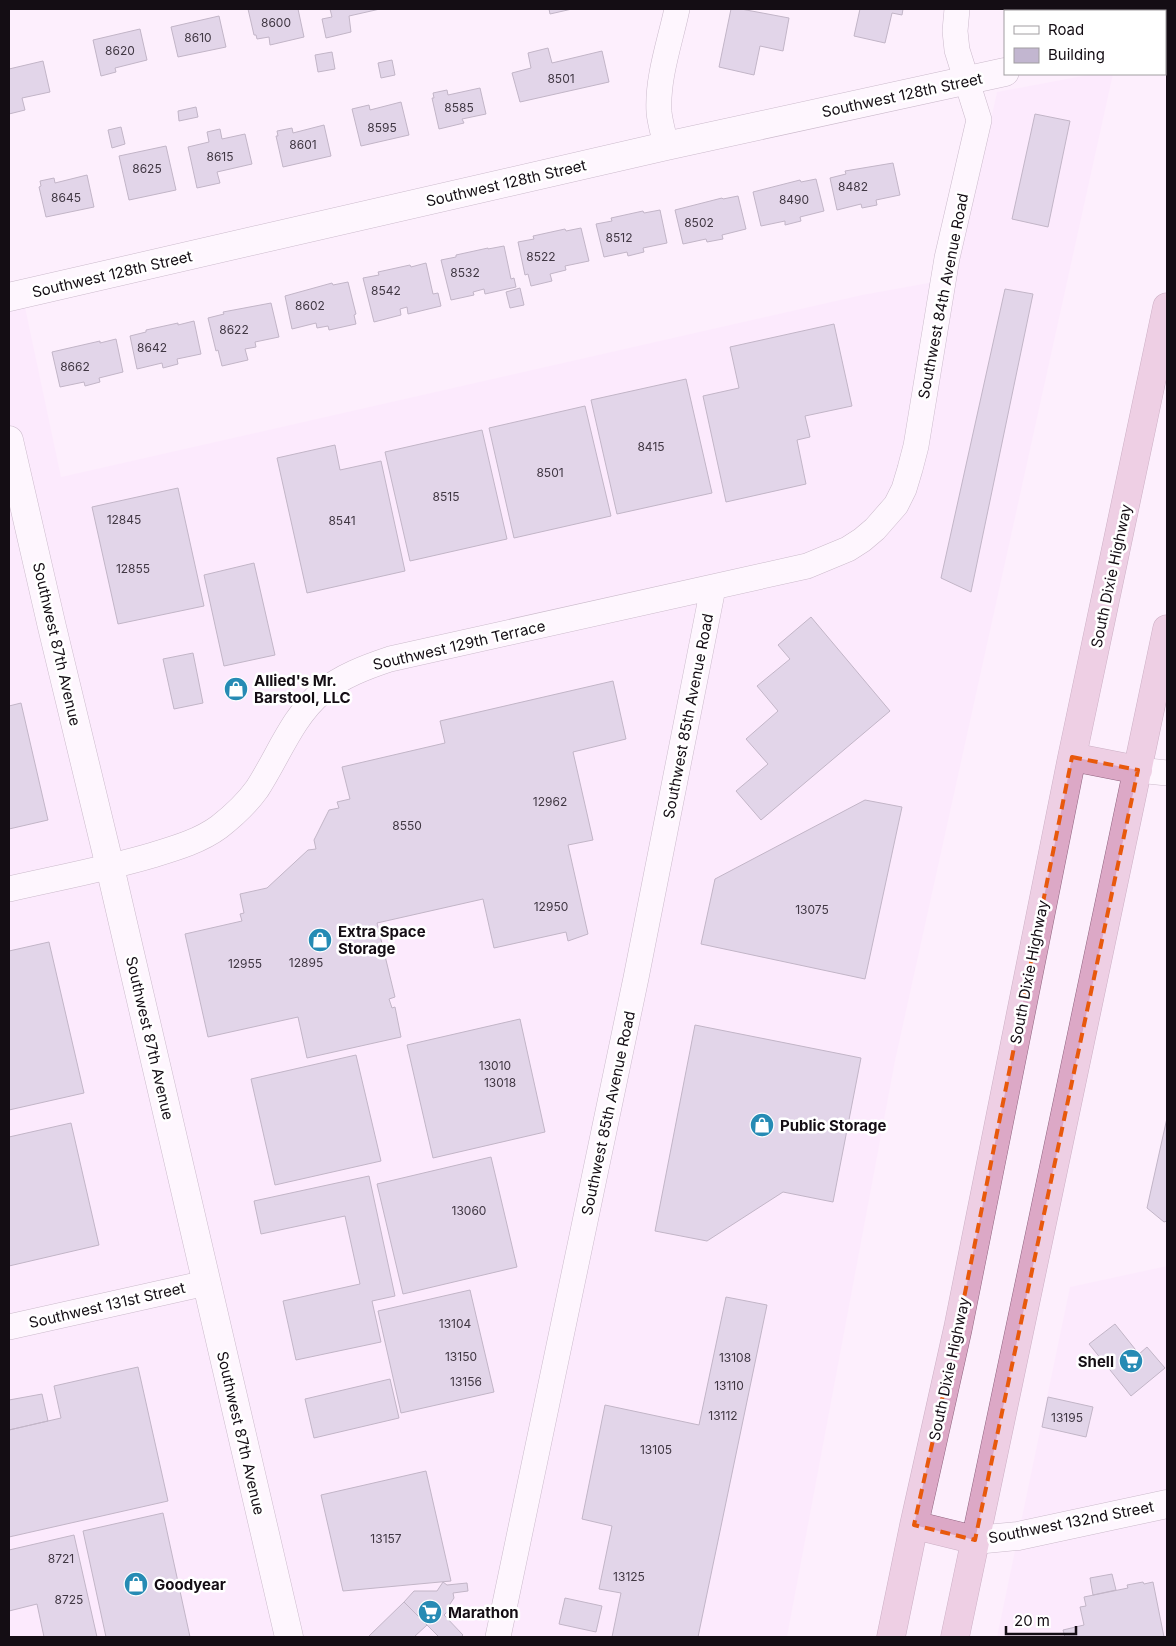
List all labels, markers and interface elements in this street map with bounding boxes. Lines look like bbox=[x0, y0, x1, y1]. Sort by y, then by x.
legend bbox=[1004, 10, 1166, 75]
house number: 8600 bbox=[261, 15, 291, 30]
text: Road bbox=[1048, 20, 1084, 39]
house number: 8610 bbox=[184, 30, 212, 45]
house number: 8620 bbox=[105, 43, 135, 58]
text: Building bbox=[1048, 45, 1105, 64]
street label: Southwest 128th Street bbox=[820, 69, 984, 121]
house number: 8501 bbox=[547, 71, 575, 86]
house number: 8585 bbox=[444, 100, 474, 115]
house number: 8595 bbox=[367, 120, 397, 135]
house number: 8601 bbox=[289, 137, 317, 152]
house number: 8615 bbox=[206, 149, 234, 164]
street label: Southwest 128th Street bbox=[424, 155, 588, 211]
house number: 8625 bbox=[132, 161, 162, 176]
house number: 8482 bbox=[838, 179, 868, 194]
house number: 8645 bbox=[51, 190, 81, 205]
house number: 8490 bbox=[779, 192, 809, 207]
street label: Southwest 84th Avenue Road bbox=[914, 192, 972, 400]
house number: 8502 bbox=[684, 215, 714, 230]
house number: 8512 bbox=[606, 230, 632, 245]
street label: Southwest 128th Street bbox=[30, 246, 194, 302]
house number: 8522 bbox=[526, 249, 556, 264]
house number: 8532 bbox=[450, 265, 480, 280]
house number: 8542 bbox=[371, 283, 401, 298]
house number: 8602 bbox=[295, 298, 325, 313]
house number: 8622 bbox=[219, 322, 249, 337]
house number: 8642 bbox=[137, 340, 167, 355]
house number: 8662 bbox=[60, 359, 90, 374]
house number: 8415 bbox=[637, 439, 665, 454]
house number: 8501 bbox=[536, 465, 564, 480]
house number: 8515 bbox=[433, 489, 459, 504]
street label: South Dixie Highway bbox=[1086, 502, 1136, 650]
house number: 12845 bbox=[107, 512, 141, 527]
house number: 8541 bbox=[328, 513, 356, 528]
street label: Southwest 87th Avenue bbox=[29, 560, 85, 728]
house number: 12855 bbox=[116, 561, 150, 576]
street label: Southwest 85th Avenue Road bbox=[659, 612, 717, 820]
street label: Southwest 129th Terrace bbox=[371, 616, 547, 674]
place label: Allied's Mr. Barstool, LLC bbox=[254, 671, 351, 707]
shop icon: Allied's Mr. Barstool, LLC bbox=[223, 676, 249, 702]
house number: 12962 bbox=[533, 794, 567, 809]
house number: 8550 bbox=[392, 818, 422, 833]
street label: South Dixie Highway bbox=[1006, 898, 1052, 1046]
house number: 12950 bbox=[534, 899, 568, 914]
house number: 13075 bbox=[795, 902, 829, 917]
place label: Extra Space Storage bbox=[338, 922, 426, 958]
shop icon: Extra Space Storage bbox=[307, 927, 333, 953]
street label: Southwest 87th Avenue bbox=[122, 954, 178, 1122]
house number: 12895 bbox=[289, 955, 323, 970]
house number: 12955 bbox=[228, 956, 262, 971]
street label: Southwest 85th Avenue Road bbox=[577, 1009, 639, 1217]
house number: 13010 bbox=[479, 1058, 511, 1073]
house number: 13018 bbox=[484, 1075, 516, 1090]
shop icon: Public Storage bbox=[749, 1112, 775, 1138]
place label: Public Storage bbox=[780, 1116, 886, 1135]
house number: 13060 bbox=[452, 1203, 486, 1218]
street label: Southwest 131st Street bbox=[27, 1278, 187, 1332]
street label: South Dixie Highway bbox=[924, 1295, 974, 1443]
house number: 13104 bbox=[439, 1316, 471, 1331]
supermarket icon: Shell bbox=[1118, 1348, 1144, 1374]
street label: Southwest 87th Avenue bbox=[213, 1349, 269, 1517]
house number: 13150 bbox=[445, 1349, 477, 1364]
house number: 13108 bbox=[719, 1350, 751, 1365]
place label: Shell bbox=[1078, 1352, 1114, 1371]
house number: 13156 bbox=[450, 1374, 482, 1389]
house number: 13110 bbox=[714, 1378, 744, 1393]
house number: 13112 bbox=[708, 1408, 738, 1423]
house number: 13195 bbox=[1051, 1410, 1083, 1425]
house number: 13105 bbox=[640, 1442, 672, 1457]
street label: Southwest 132nd Street bbox=[987, 1497, 1155, 1547]
house number: 13157 bbox=[370, 1531, 402, 1546]
house number: 8721 bbox=[48, 1551, 74, 1566]
house number: 13125 bbox=[613, 1569, 645, 1584]
shop icon: Goodyear bbox=[123, 1571, 149, 1597]
place label: Goodyear bbox=[154, 1575, 226, 1594]
house number: 8725 bbox=[55, 1592, 83, 1607]
supermarket icon: Marathon bbox=[417, 1599, 443, 1625]
place label: Marathon bbox=[448, 1603, 519, 1622]
scale bar bbox=[1006, 1604, 1076, 1636]
text: 20 m bbox=[1014, 1611, 1050, 1630]

